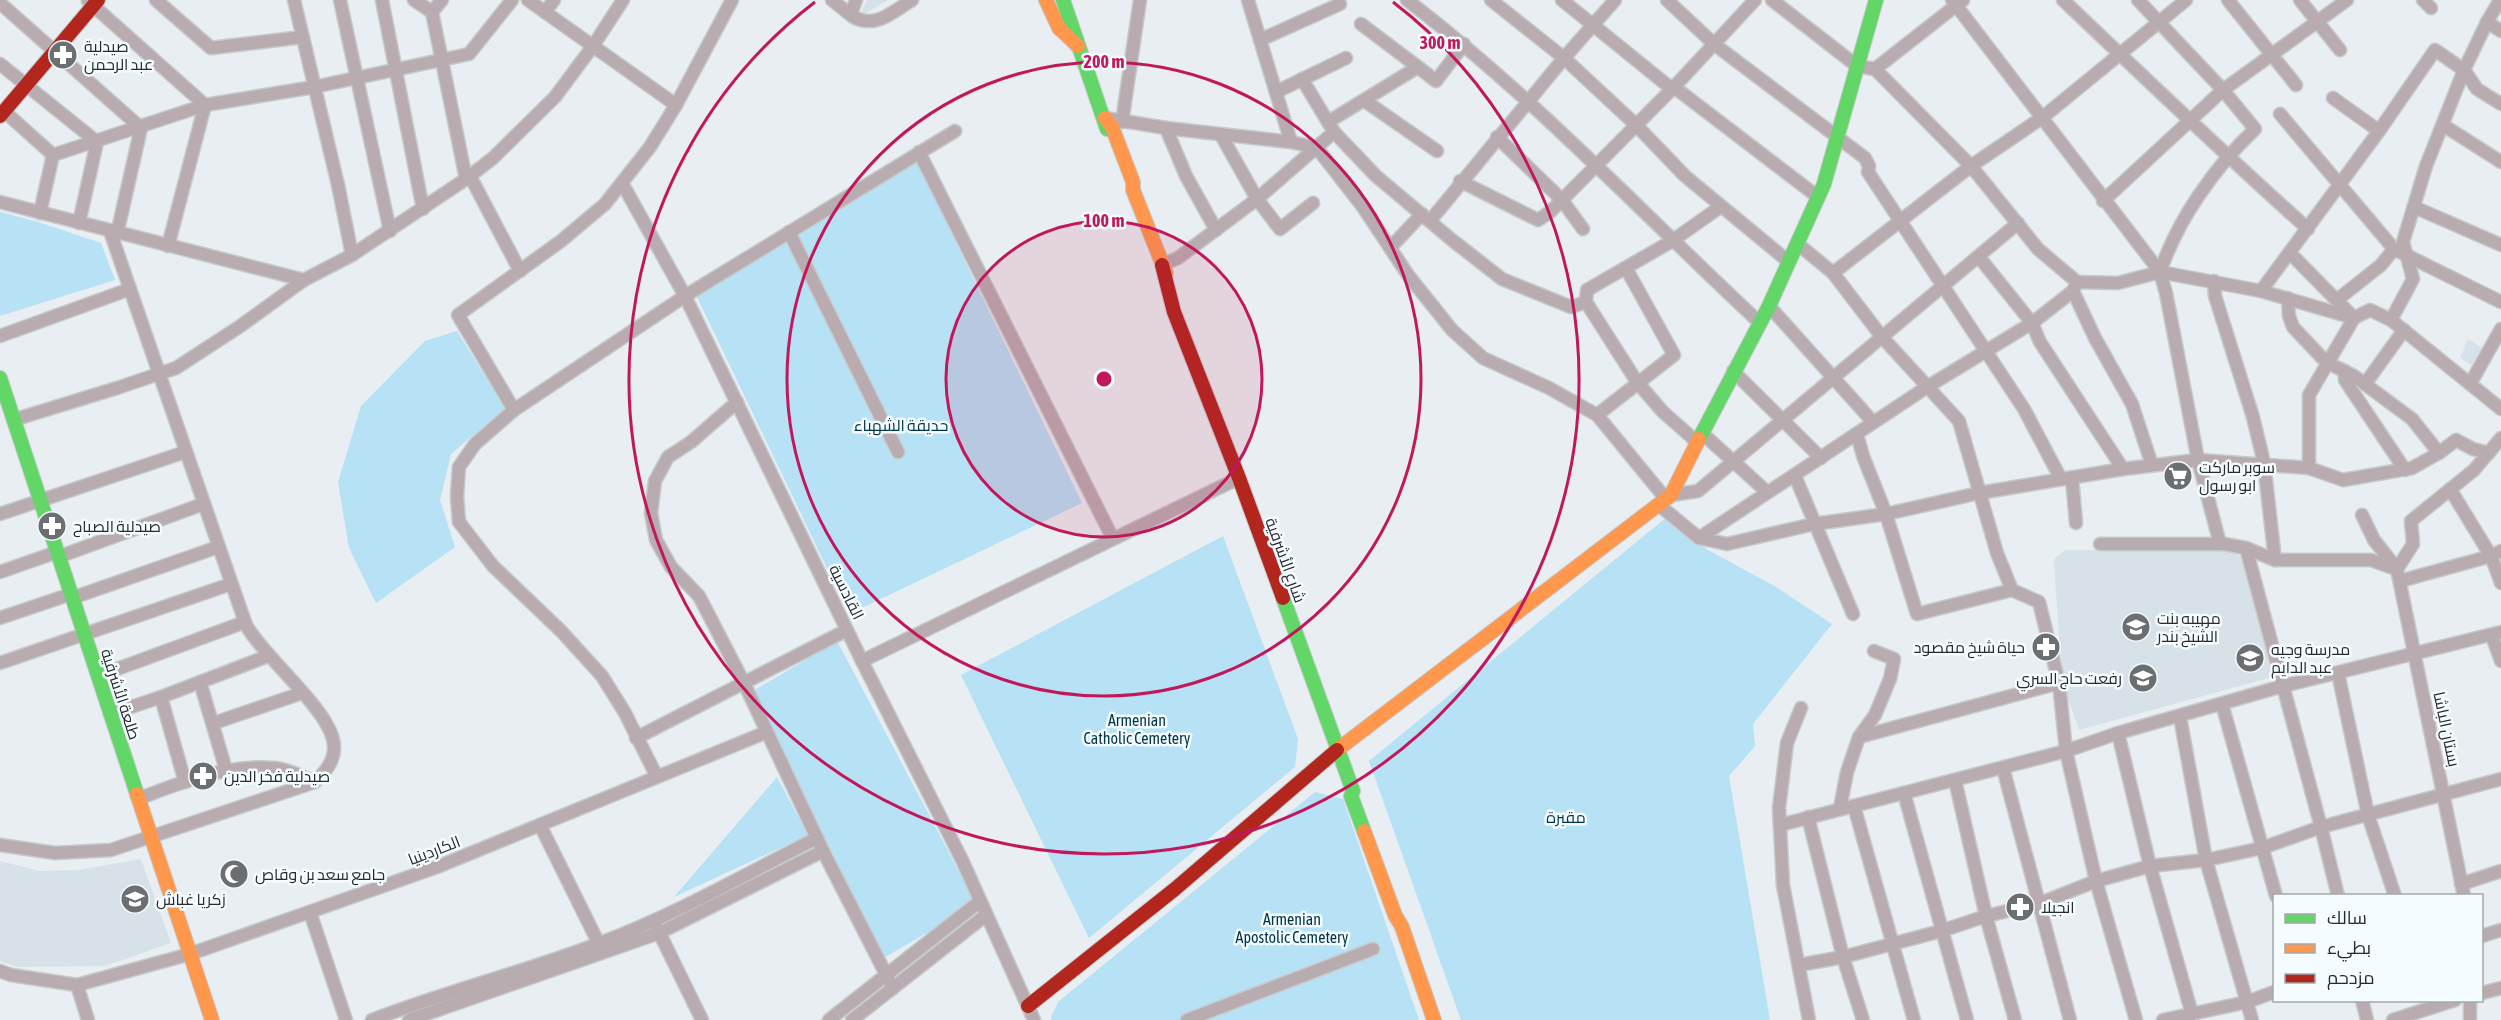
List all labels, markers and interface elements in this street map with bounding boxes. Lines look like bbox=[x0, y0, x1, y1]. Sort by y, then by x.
text: 300 m bbox=[1420, 32, 1460, 53]
place label: صيدلية عبد الرحمن bbox=[84, 37, 153, 75]
pharmacy icon: صيدلية عبد الرحمن bbox=[47, 39, 79, 71]
text: 200 m bbox=[1084, 51, 1124, 72]
text: 100 m bbox=[1084, 210, 1124, 231]
centre of rings bbox=[1094, 369, 1114, 389]
park label: حديقة الشهباء bbox=[854, 416, 948, 436]
place label: سوبر ماركت ابو رسول bbox=[2199, 458, 2275, 496]
supermarket icon: سوبر ماركت ابو رسول bbox=[2162, 460, 2194, 492]
pharmacy icon: صيدلية الصباح bbox=[36, 510, 68, 542]
street label: شارع الأشرفية bbox=[1259, 515, 1310, 606]
place label: صيدلية الصباح bbox=[73, 517, 161, 538]
street label: القادسية bbox=[825, 562, 868, 623]
place label: مهيبه بنت الشيخ بندر bbox=[2156, 609, 2221, 648]
school or university icon: مهيبه بنت الشيخ بندر bbox=[2120, 611, 2152, 643]
pharmacy icon: حياة شيخ مقصود bbox=[2030, 631, 2062, 663]
place label: حياة شيخ مقصود bbox=[1914, 638, 2025, 659]
place label: مدرسة وجيه عبد الدايم bbox=[2271, 640, 2350, 679]
school or university icon: مدرسة وجيه عبد الدايم bbox=[2234, 642, 2266, 674]
street label: طلعة الأشرفية bbox=[97, 646, 144, 742]
school or university icon: رفعت حاج السري bbox=[2127, 662, 2159, 694]
place label: رفعت حاج السري bbox=[2016, 669, 2122, 692]
street label: بستان الباشا bbox=[2428, 690, 2464, 769]
park label: Armenian Catholic Cemetery bbox=[1084, 711, 1191, 748]
pharmacy icon: صيدلية فخر الدين bbox=[187, 760, 219, 792]
place label: صيدلية فخر الدين bbox=[224, 767, 330, 787]
park label: مقبرة bbox=[1546, 808, 1586, 827]
street label: الكاردينيا bbox=[405, 832, 463, 869]
mosque icon: جامع سعد بن وقاص bbox=[218, 858, 250, 890]
place label: جامع سعد بن وقاص bbox=[255, 865, 385, 886]
school or university icon: زكريا غباش bbox=[119, 883, 151, 915]
place label: زكريا غباش bbox=[156, 890, 226, 910]
pharmacy icon: انجيلا bbox=[2004, 891, 2036, 923]
legend bbox=[2273, 894, 2483, 1002]
place label: انجيلا bbox=[2041, 898, 2075, 917]
text: سالك bbox=[2327, 907, 2367, 928]
park label: Armenian Apostolic Cemetery bbox=[1236, 910, 1349, 947]
text: بطيء bbox=[2327, 937, 2371, 962]
text: مزدحم bbox=[2327, 967, 2375, 990]

